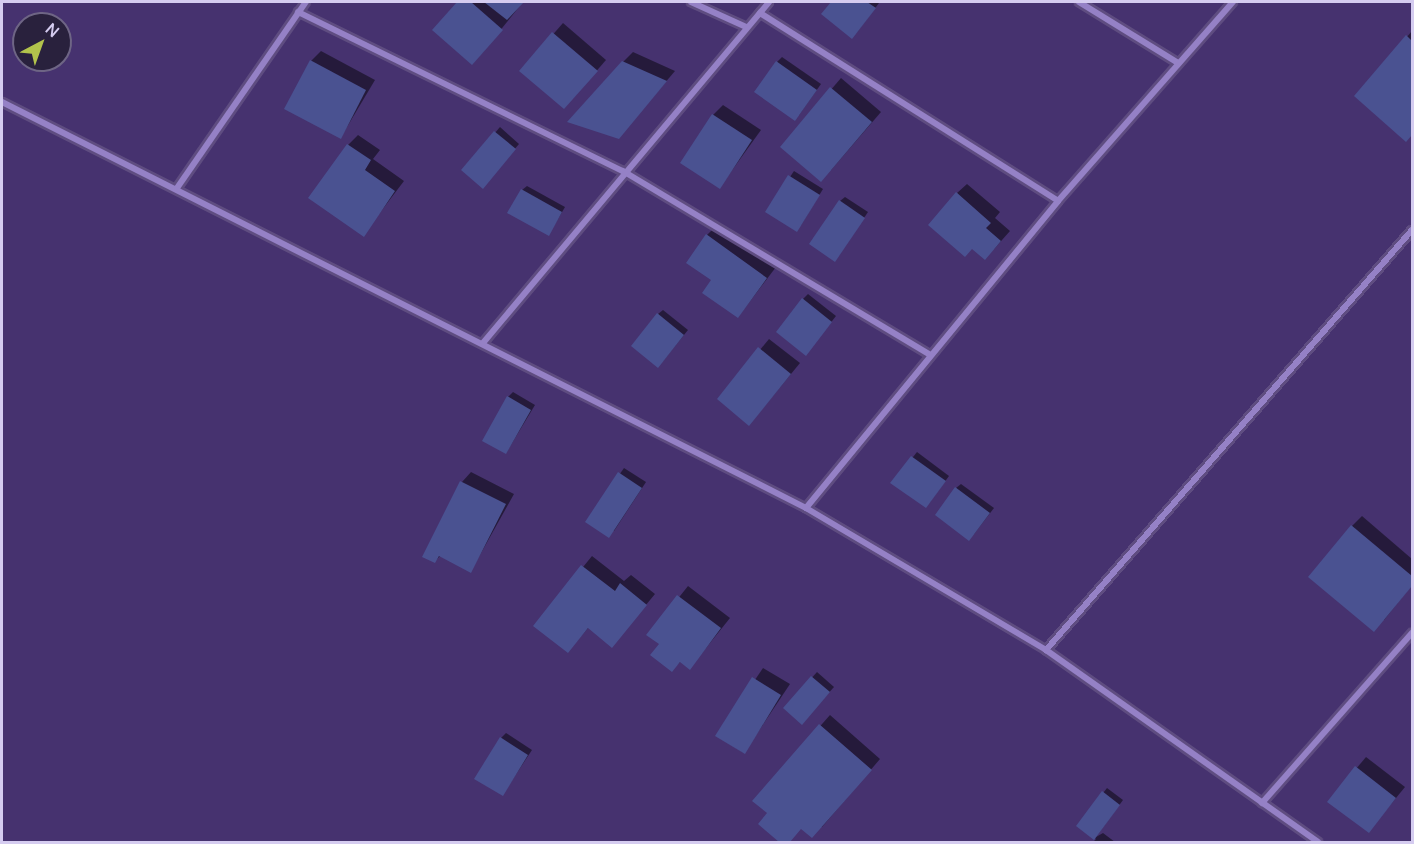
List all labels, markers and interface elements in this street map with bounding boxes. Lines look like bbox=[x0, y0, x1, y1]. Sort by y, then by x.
north arrow bbox=[12, 12, 72, 72]
text: N bbox=[41, 18, 64, 42]

